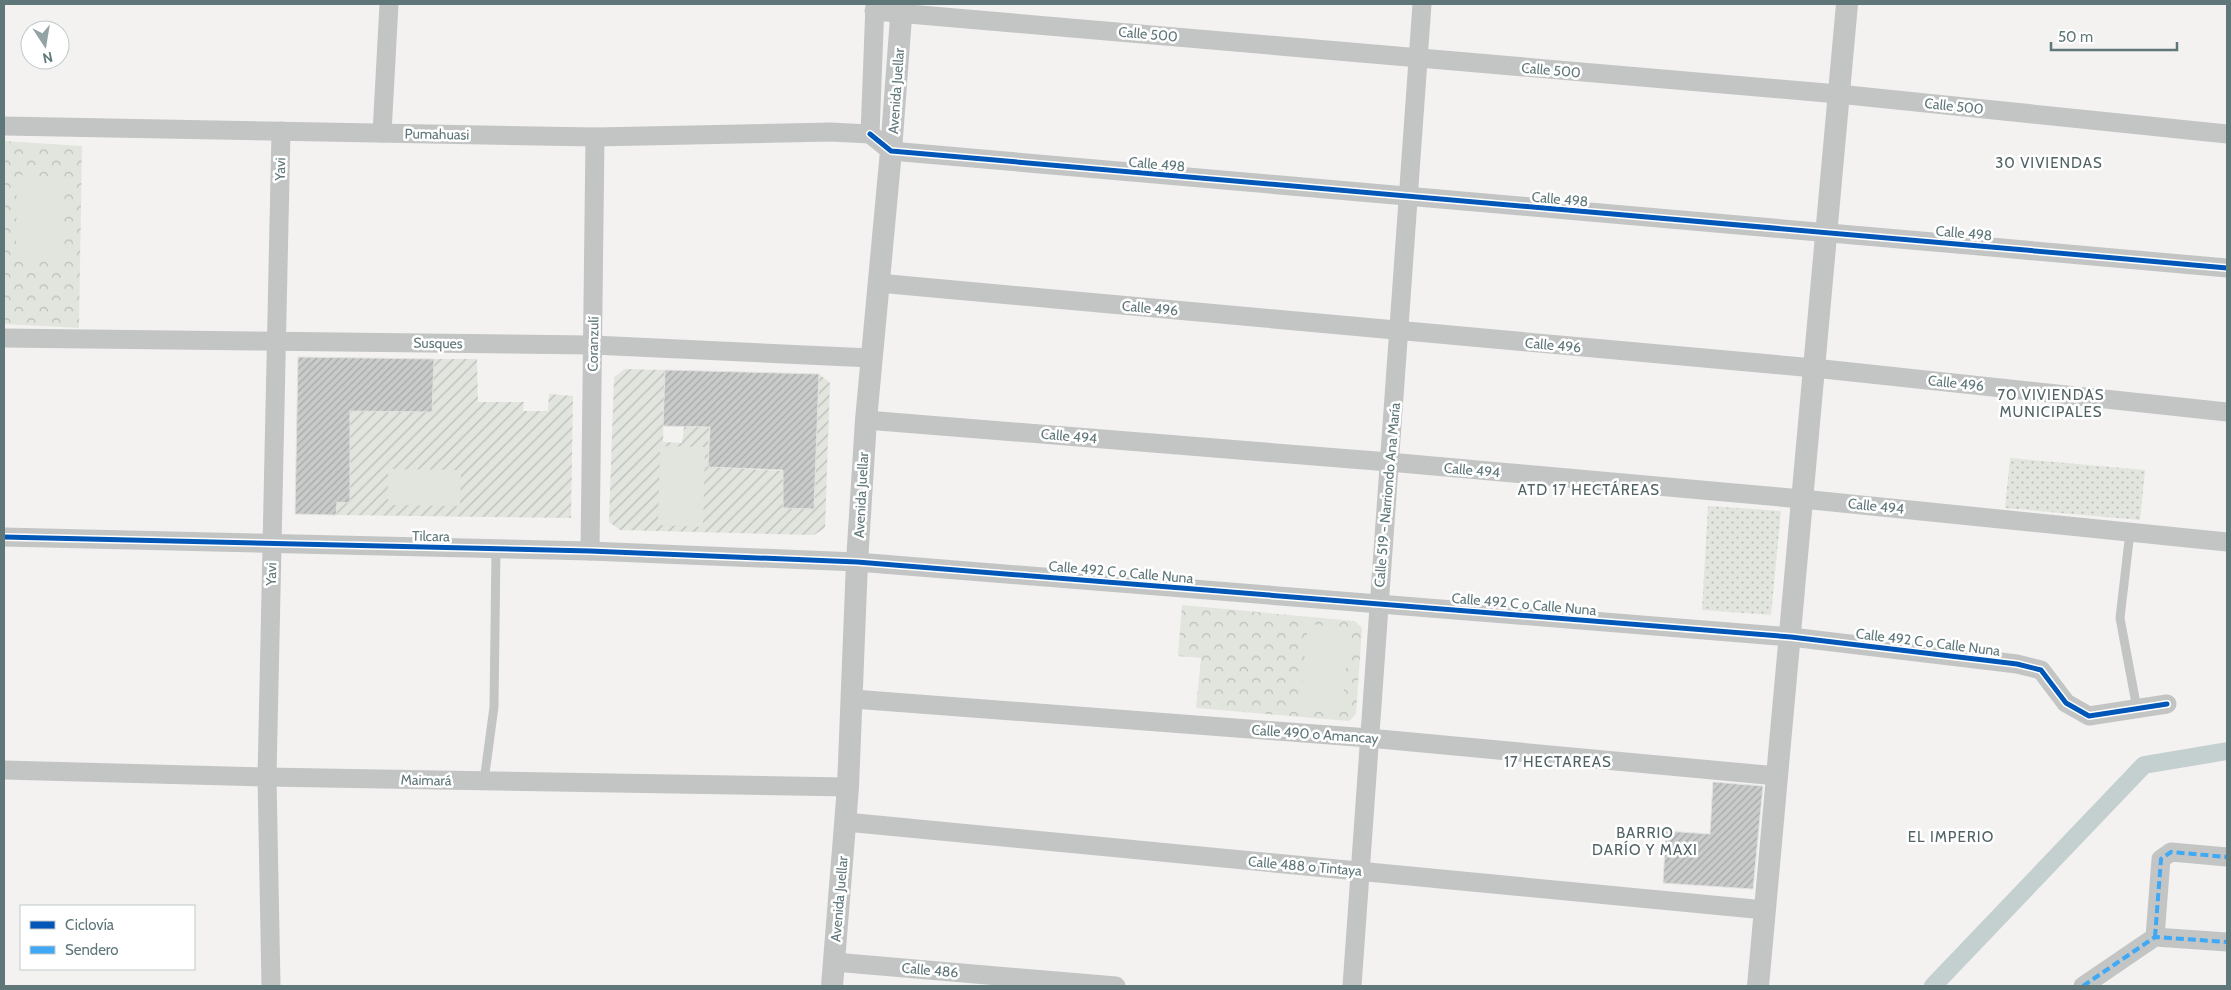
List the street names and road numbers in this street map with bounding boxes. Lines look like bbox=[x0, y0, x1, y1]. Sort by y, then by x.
street label: Calle 500 bbox=[1118, 22, 1179, 46]
street label: Avenida Juellar bbox=[884, 47, 908, 135]
street label: Calle 500 bbox=[1521, 58, 1582, 82]
street label: Calle 500 bbox=[1924, 94, 1985, 118]
street label: Pumahuasi bbox=[405, 124, 470, 144]
street label: Calle 498 bbox=[1128, 153, 1186, 175]
street label: Yavi bbox=[271, 157, 289, 182]
street label: Calle 498 bbox=[1531, 188, 1589, 210]
street label: Calle 498 bbox=[1935, 222, 1993, 244]
street label: Calle 496 bbox=[1121, 297, 1179, 319]
street label: Coranzulí bbox=[584, 316, 602, 372]
street label: Susques bbox=[413, 334, 463, 352]
street label: Calle 496 bbox=[1524, 334, 1582, 356]
street label: Calle 496 bbox=[1927, 371, 1985, 395]
street label: Calle 519 - Narriondo Ana María bbox=[1370, 402, 1404, 588]
street label: Calle 494 bbox=[1040, 425, 1098, 447]
street label: Avenida Juellar bbox=[850, 451, 872, 538]
street label: Calle 494 bbox=[1443, 459, 1501, 481]
street label: Calle 494 bbox=[1847, 494, 1905, 518]
street label: Tilcara bbox=[412, 527, 450, 545]
street label: Calle 492 C o Calle Nuna bbox=[1048, 557, 1194, 587]
street label: Yavi bbox=[262, 562, 280, 587]
street label: Calle 492 C o Calle Nuna bbox=[1451, 589, 1597, 619]
street label: Calle 492 C o Calle Nuna bbox=[1855, 624, 2001, 660]
street label: Calle 490 o Amancay bbox=[1251, 721, 1379, 747]
street label: Maimará bbox=[400, 771, 452, 789]
street label: Calle 488 o Tintaya bbox=[1247, 852, 1363, 880]
street label: Avenida Juellar bbox=[826, 855, 852, 943]
street label: Calle 486 bbox=[901, 959, 959, 981]

